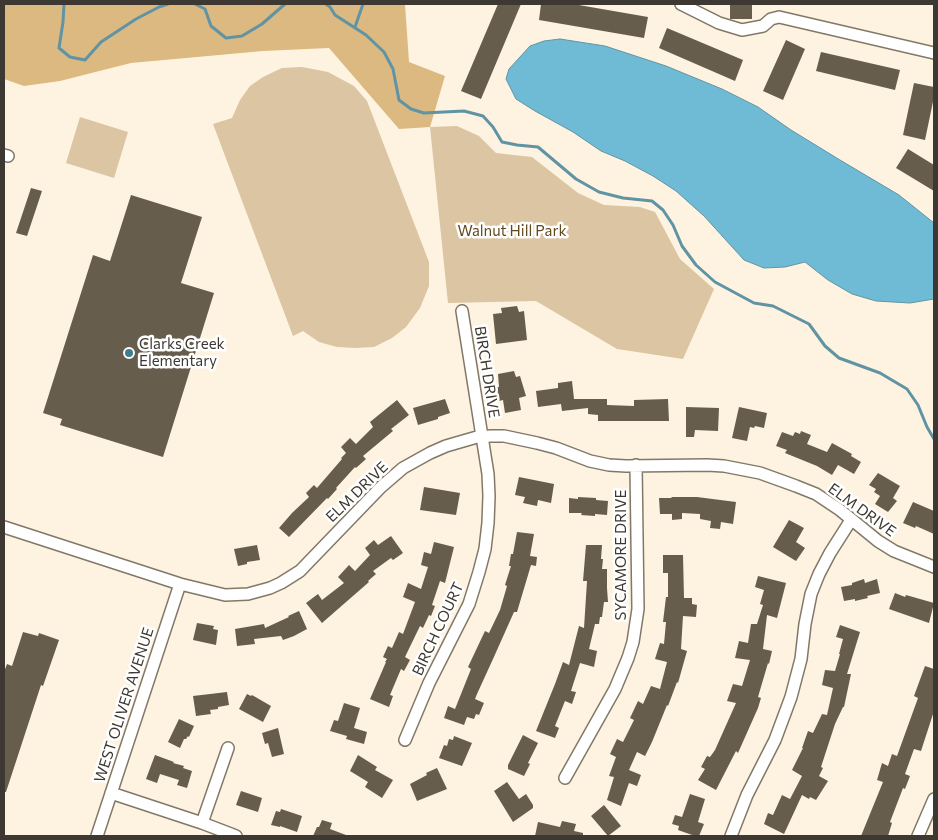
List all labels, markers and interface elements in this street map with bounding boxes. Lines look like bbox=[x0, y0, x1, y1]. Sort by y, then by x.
park label: Walnut Hill Park bbox=[457, 222, 567, 240]
street label: BIRCH DRIVE bbox=[471, 325, 503, 419]
place label: Clarks Creek Elementary bbox=[139, 335, 225, 370]
marker: Clarks Creek Elementary bbox=[123, 347, 135, 359]
street label: ELM DRIVE bbox=[322, 458, 392, 526]
street label: ELM DRIVE bbox=[825, 479, 899, 541]
street label: SYCAMORE DRIVE bbox=[612, 490, 630, 620]
street label: BIRCH COURT bbox=[409, 579, 467, 679]
street label: WEST OLIVER AVENUE bbox=[90, 625, 158, 785]

